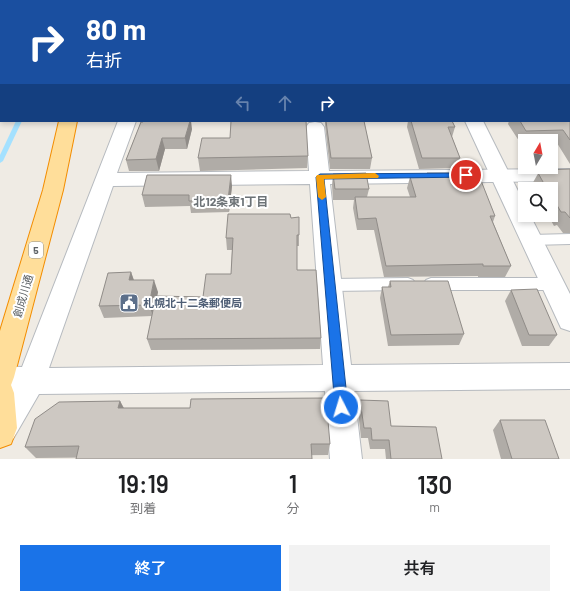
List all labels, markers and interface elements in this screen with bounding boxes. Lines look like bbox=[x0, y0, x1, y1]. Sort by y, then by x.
text: 80 m bbox=[86, 12, 146, 46]
icon: right bbox=[20, 16, 72, 68]
text: 右折 bbox=[86, 49, 122, 71]
icon: left bbox=[232, 92, 254, 114]
icon: ahead bbox=[274, 92, 296, 114]
icon: right bbox=[316, 92, 338, 114]
north arrow bbox=[518, 134, 558, 174]
map controls bbox=[518, 134, 558, 222]
pin bbox=[449, 158, 483, 192]
icon: arrive bbox=[455, 164, 477, 186]
button: search bbox=[518, 182, 558, 222]
district label: 北12条東1丁目 bbox=[193, 194, 269, 208]
road number: 5 bbox=[29, 242, 43, 258]
street label: 創成川通 bbox=[10, 273, 35, 319]
public building icon: 札幌北十二条郵便局 bbox=[118, 292, 140, 314]
place label: 札幌北十二条郵便局 bbox=[143, 296, 242, 309]
position arrow bbox=[320, 386, 362, 428]
text: 19:19 bbox=[118, 469, 169, 498]
text: 1 bbox=[289, 469, 297, 498]
text: 130 bbox=[417, 470, 452, 499]
text: m bbox=[429, 499, 440, 515]
text: 到着 bbox=[130, 500, 156, 516]
text: 分 bbox=[286, 500, 299, 516]
button: 終了 bbox=[20, 545, 281, 591]
button: 共有 bbox=[289, 545, 550, 591]

